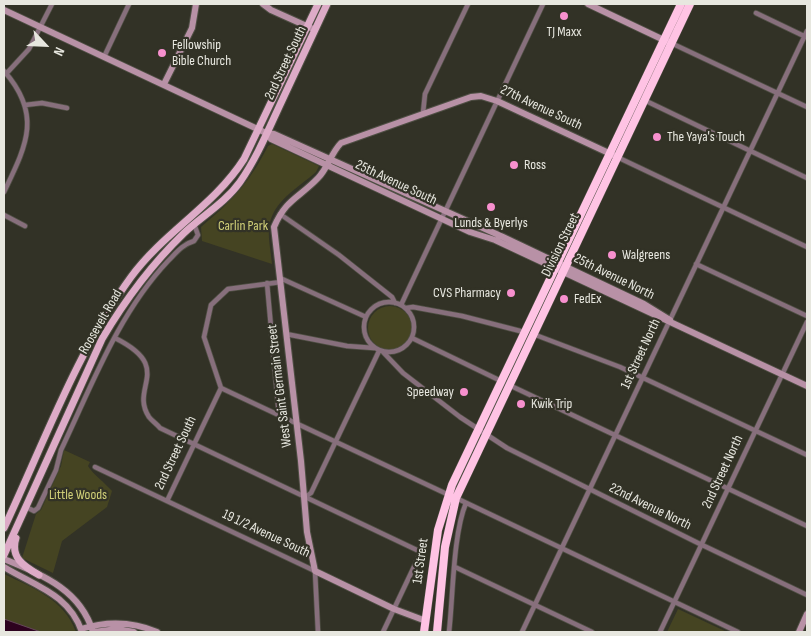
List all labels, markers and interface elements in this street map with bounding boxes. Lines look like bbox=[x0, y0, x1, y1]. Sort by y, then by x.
marker: TJ Maxx bbox=[558, 10, 570, 22]
north arrow bbox=[20, 20, 70, 70]
street label: 2nd Street South bbox=[262, 23, 310, 103]
place label: TJ Maxx bbox=[547, 24, 581, 40]
place label: Fellowship Bible Church bbox=[172, 37, 231, 70]
text: N bbox=[50, 45, 68, 59]
marker: Fellowship Bible Church bbox=[156, 47, 168, 59]
street label: 27th Avenue South bbox=[497, 82, 585, 134]
place label: The Yaya's Touch bbox=[667, 129, 745, 145]
marker: The Yaya's Touch bbox=[651, 131, 663, 143]
street label: 25th Avenue South bbox=[352, 157, 440, 209]
place label: Ross bbox=[524, 157, 546, 173]
marker: Ross bbox=[508, 159, 520, 171]
marker: Lunds & Byerlys bbox=[485, 201, 497, 213]
street label: Division Street bbox=[538, 210, 584, 280]
place label: Lunds & Byerlys bbox=[454, 215, 528, 231]
park label: Carlin Park bbox=[218, 218, 268, 234]
place label: Walgreens bbox=[622, 247, 670, 263]
marker: Walgreens bbox=[606, 249, 618, 261]
street label: 25th Avenue North bbox=[571, 250, 657, 304]
place label: CVS Pharmacy bbox=[433, 285, 501, 301]
street label: Roosevelt Road bbox=[76, 287, 126, 357]
marker: CVS Pharmacy bbox=[505, 287, 517, 299]
place label: FedEx bbox=[574, 291, 602, 307]
marker: FedEx bbox=[558, 293, 570, 305]
street label: 1st Street North bbox=[617, 316, 665, 392]
street label: West Saint Germain Street bbox=[264, 323, 296, 449]
place label: Speedway bbox=[407, 384, 454, 400]
marker: Speedway bbox=[458, 386, 470, 398]
place label: Kwik Trip bbox=[531, 396, 572, 412]
marker: Kwik Trip bbox=[515, 398, 527, 410]
street label: 2nd Street South bbox=[152, 413, 200, 493]
street label: 2nd Street North bbox=[699, 433, 747, 511]
street label: 22nd Avenue North bbox=[606, 480, 694, 534]
park label: Little Woods bbox=[49, 487, 107, 503]
street label: 19 1/2 Avenue South bbox=[219, 506, 313, 562]
street label: 1st Street bbox=[409, 537, 433, 585]

